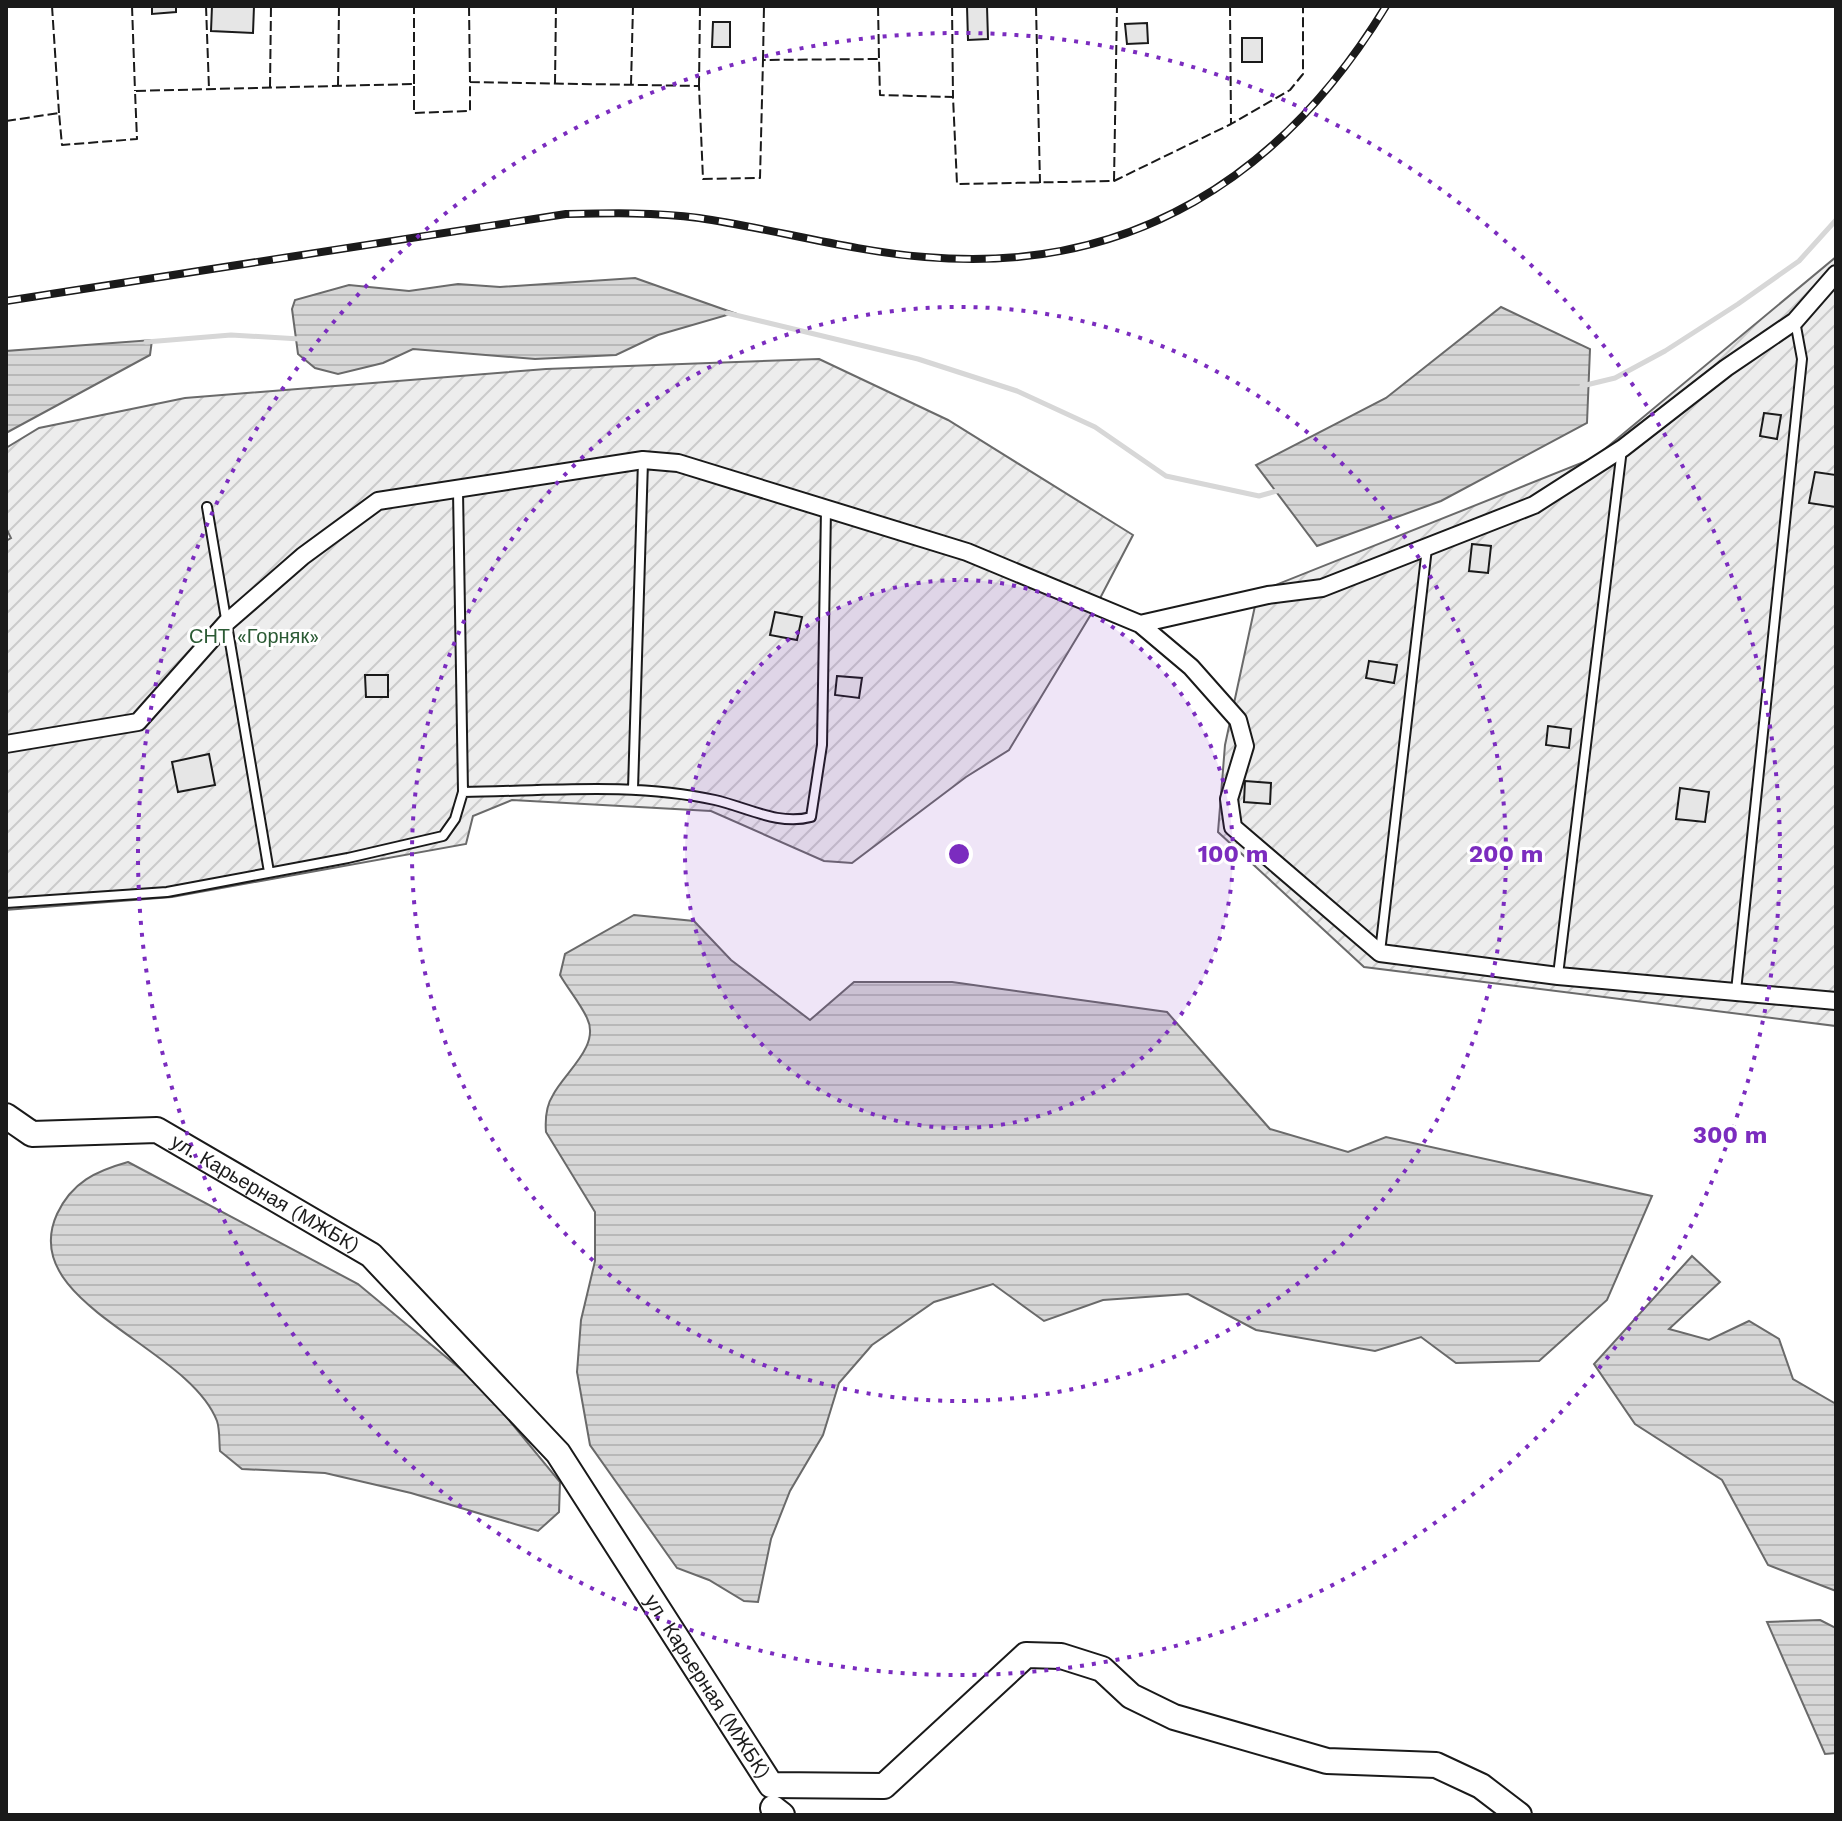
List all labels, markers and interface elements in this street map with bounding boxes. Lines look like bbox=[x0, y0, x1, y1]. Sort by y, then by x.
park label: СНТ «Горняк» bbox=[189, 624, 319, 648]
centre of rings bbox=[945, 840, 973, 868]
text: 100 m bbox=[1198, 840, 1268, 868]
text: 200 m bbox=[1469, 840, 1543, 868]
text: 300 m bbox=[1693, 1121, 1767, 1149]
street label: ул. Карьерная (МЖБК) bbox=[167, 1129, 364, 1257]
street label: ул. Карьерная (МЖБК) bbox=[640, 1590, 775, 1783]

